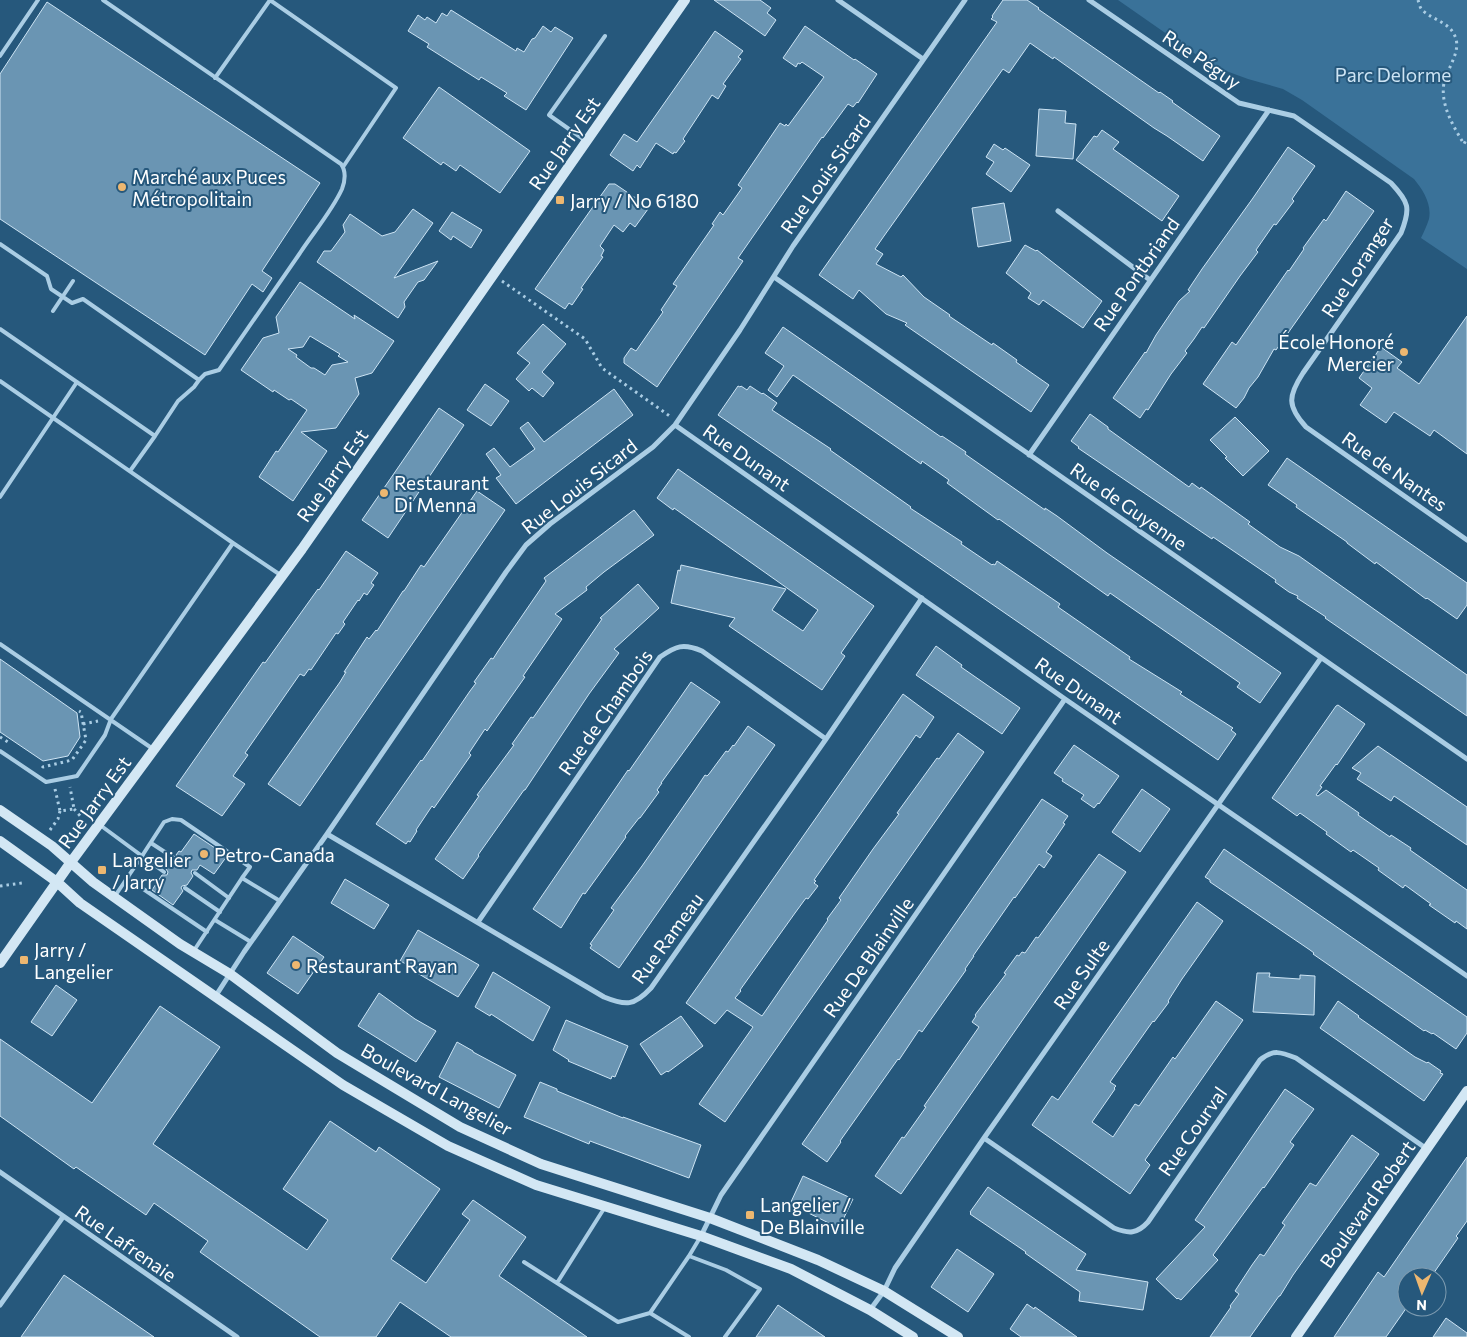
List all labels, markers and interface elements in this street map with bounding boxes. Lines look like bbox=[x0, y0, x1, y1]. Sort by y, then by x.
street label: Rue Péguy bbox=[1159, 25, 1246, 94]
park label: Parc Delorme bbox=[1335, 63, 1451, 86]
street label: Rue Jarry Est bbox=[523, 92, 605, 194]
street label: Rue Louis Sicard bbox=[775, 110, 875, 238]
place label: Marché aux Puces Métropolitain bbox=[132, 165, 286, 210]
marker: Marché aux Puces Métropolitain bbox=[116, 181, 128, 193]
place label: Jarry / No 6180 bbox=[570, 189, 699, 212]
marker: Jarry / No 6180 bbox=[554, 194, 566, 206]
street label: Rue Loranger bbox=[1316, 212, 1398, 322]
street label: Rue Pontbriand bbox=[1088, 213, 1184, 335]
place label: École Honoré Mercier bbox=[1278, 330, 1394, 375]
marker: École Honoré Mercier bbox=[1398, 346, 1410, 358]
street label: Rue Dunant bbox=[699, 419, 795, 496]
street label: Rue Jarry Est bbox=[291, 424, 373, 526]
street label: Rue de Nantes bbox=[1338, 426, 1452, 516]
street label: Rue Louis Sicard bbox=[517, 434, 641, 538]
street label: Rue de Guyenne bbox=[1066, 457, 1192, 555]
place label: Restaurant Di Menna bbox=[394, 471, 489, 516]
marker: Restaurant Di Menna bbox=[378, 487, 390, 499]
street label: Rue de Chambois bbox=[553, 645, 657, 779]
street label: Rue Dunant bbox=[1031, 652, 1127, 729]
street label: Rue Jarry Est bbox=[53, 751, 135, 853]
place label: Petro-Canada bbox=[214, 843, 335, 866]
place label: Langelier / Jarry bbox=[112, 848, 192, 893]
marker: Petro-Canada bbox=[198, 848, 210, 860]
marker: Langelier / Jarry bbox=[96, 864, 108, 876]
street label: Rue Rameau bbox=[626, 888, 708, 988]
street label: Rue De Blainville bbox=[818, 892, 918, 1022]
street label: Rue Sulte bbox=[1048, 934, 1114, 1014]
place label: Jarry / Langelier bbox=[34, 938, 114, 983]
marker: Jarry / Langelier bbox=[18, 954, 30, 966]
place label: Restaurant Rayan bbox=[306, 954, 458, 977]
marker: Restaurant Rayan bbox=[290, 959, 302, 971]
street label: Boulevard Langelier bbox=[357, 1038, 517, 1140]
street label: Rue Courval bbox=[1153, 1082, 1231, 1180]
street label: Boulevard Robert bbox=[1314, 1136, 1420, 1272]
place label: Langelier / De Blainville bbox=[760, 1193, 865, 1238]
street label: Rue Lafrenaie bbox=[71, 1200, 181, 1286]
marker: Langelier / De Blainville bbox=[744, 1209, 756, 1221]
north arrow bbox=[1397, 1267, 1447, 1317]
text: N bbox=[1416, 1297, 1427, 1314]

